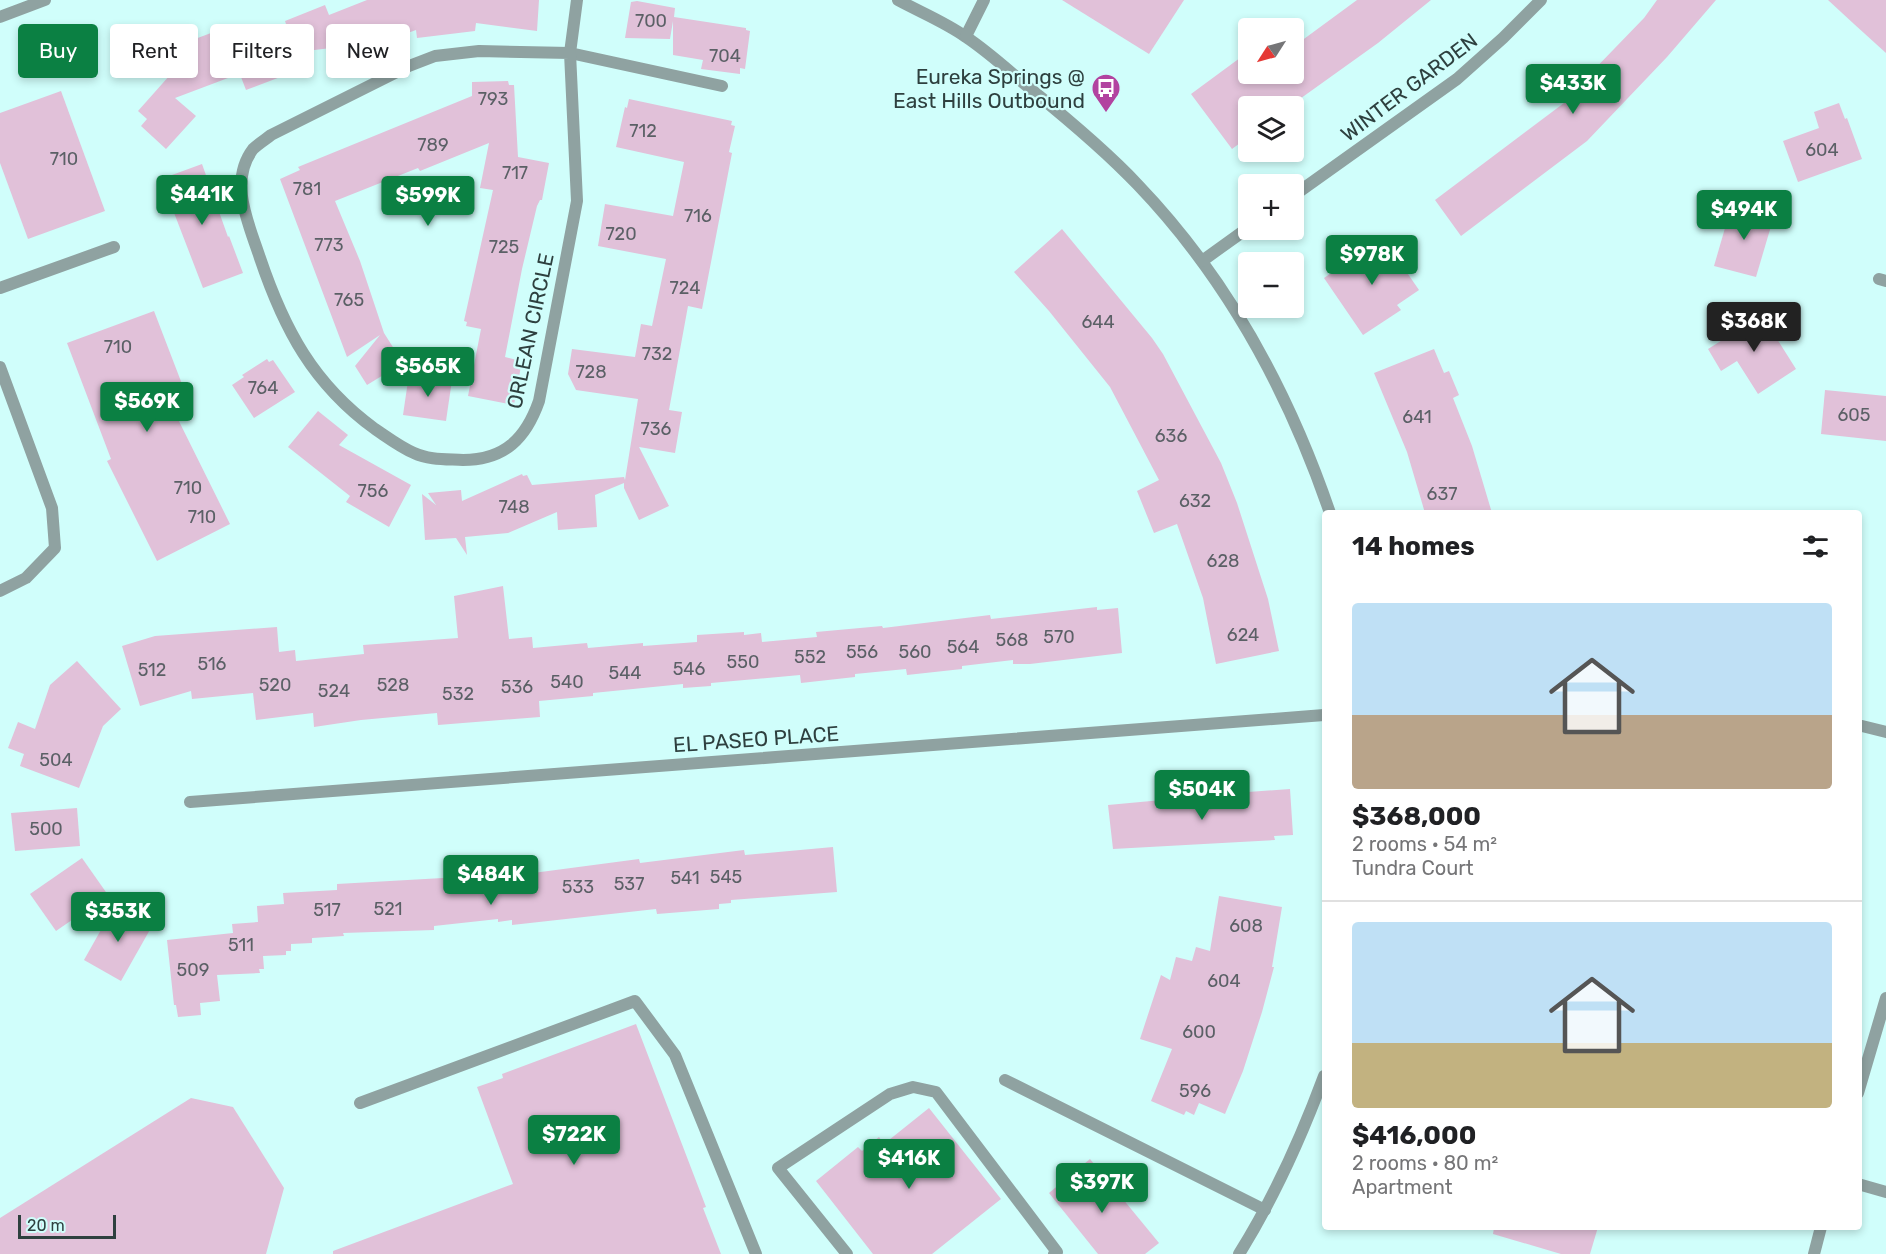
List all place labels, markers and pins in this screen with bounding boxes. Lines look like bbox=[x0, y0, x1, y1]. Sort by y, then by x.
place label: Eureka Springs @ East Hills Outbound bbox=[893, 64, 1085, 113]
pin: $433K bbox=[1531, 64, 1615, 115]
bus stop icon: Eureka Springs @ East Hills Outbound bbox=[1090, 72, 1122, 114]
pin: $441K bbox=[160, 175, 244, 226]
pin: $599K bbox=[386, 176, 470, 227]
pin: $494K bbox=[1702, 190, 1786, 241]
pin: $978K bbox=[1330, 235, 1414, 286]
pin: $368K bbox=[1712, 302, 1796, 353]
pin: $565K bbox=[386, 347, 470, 398]
pin: $569K bbox=[105, 382, 189, 433]
pin: $504K bbox=[1160, 770, 1244, 821]
pin: $484K bbox=[449, 855, 533, 906]
pin: $353K bbox=[76, 892, 160, 943]
pin: $722K bbox=[532, 1115, 616, 1166]
pin: $416K bbox=[867, 1139, 951, 1190]
pin: $397K bbox=[1060, 1163, 1144, 1214]

